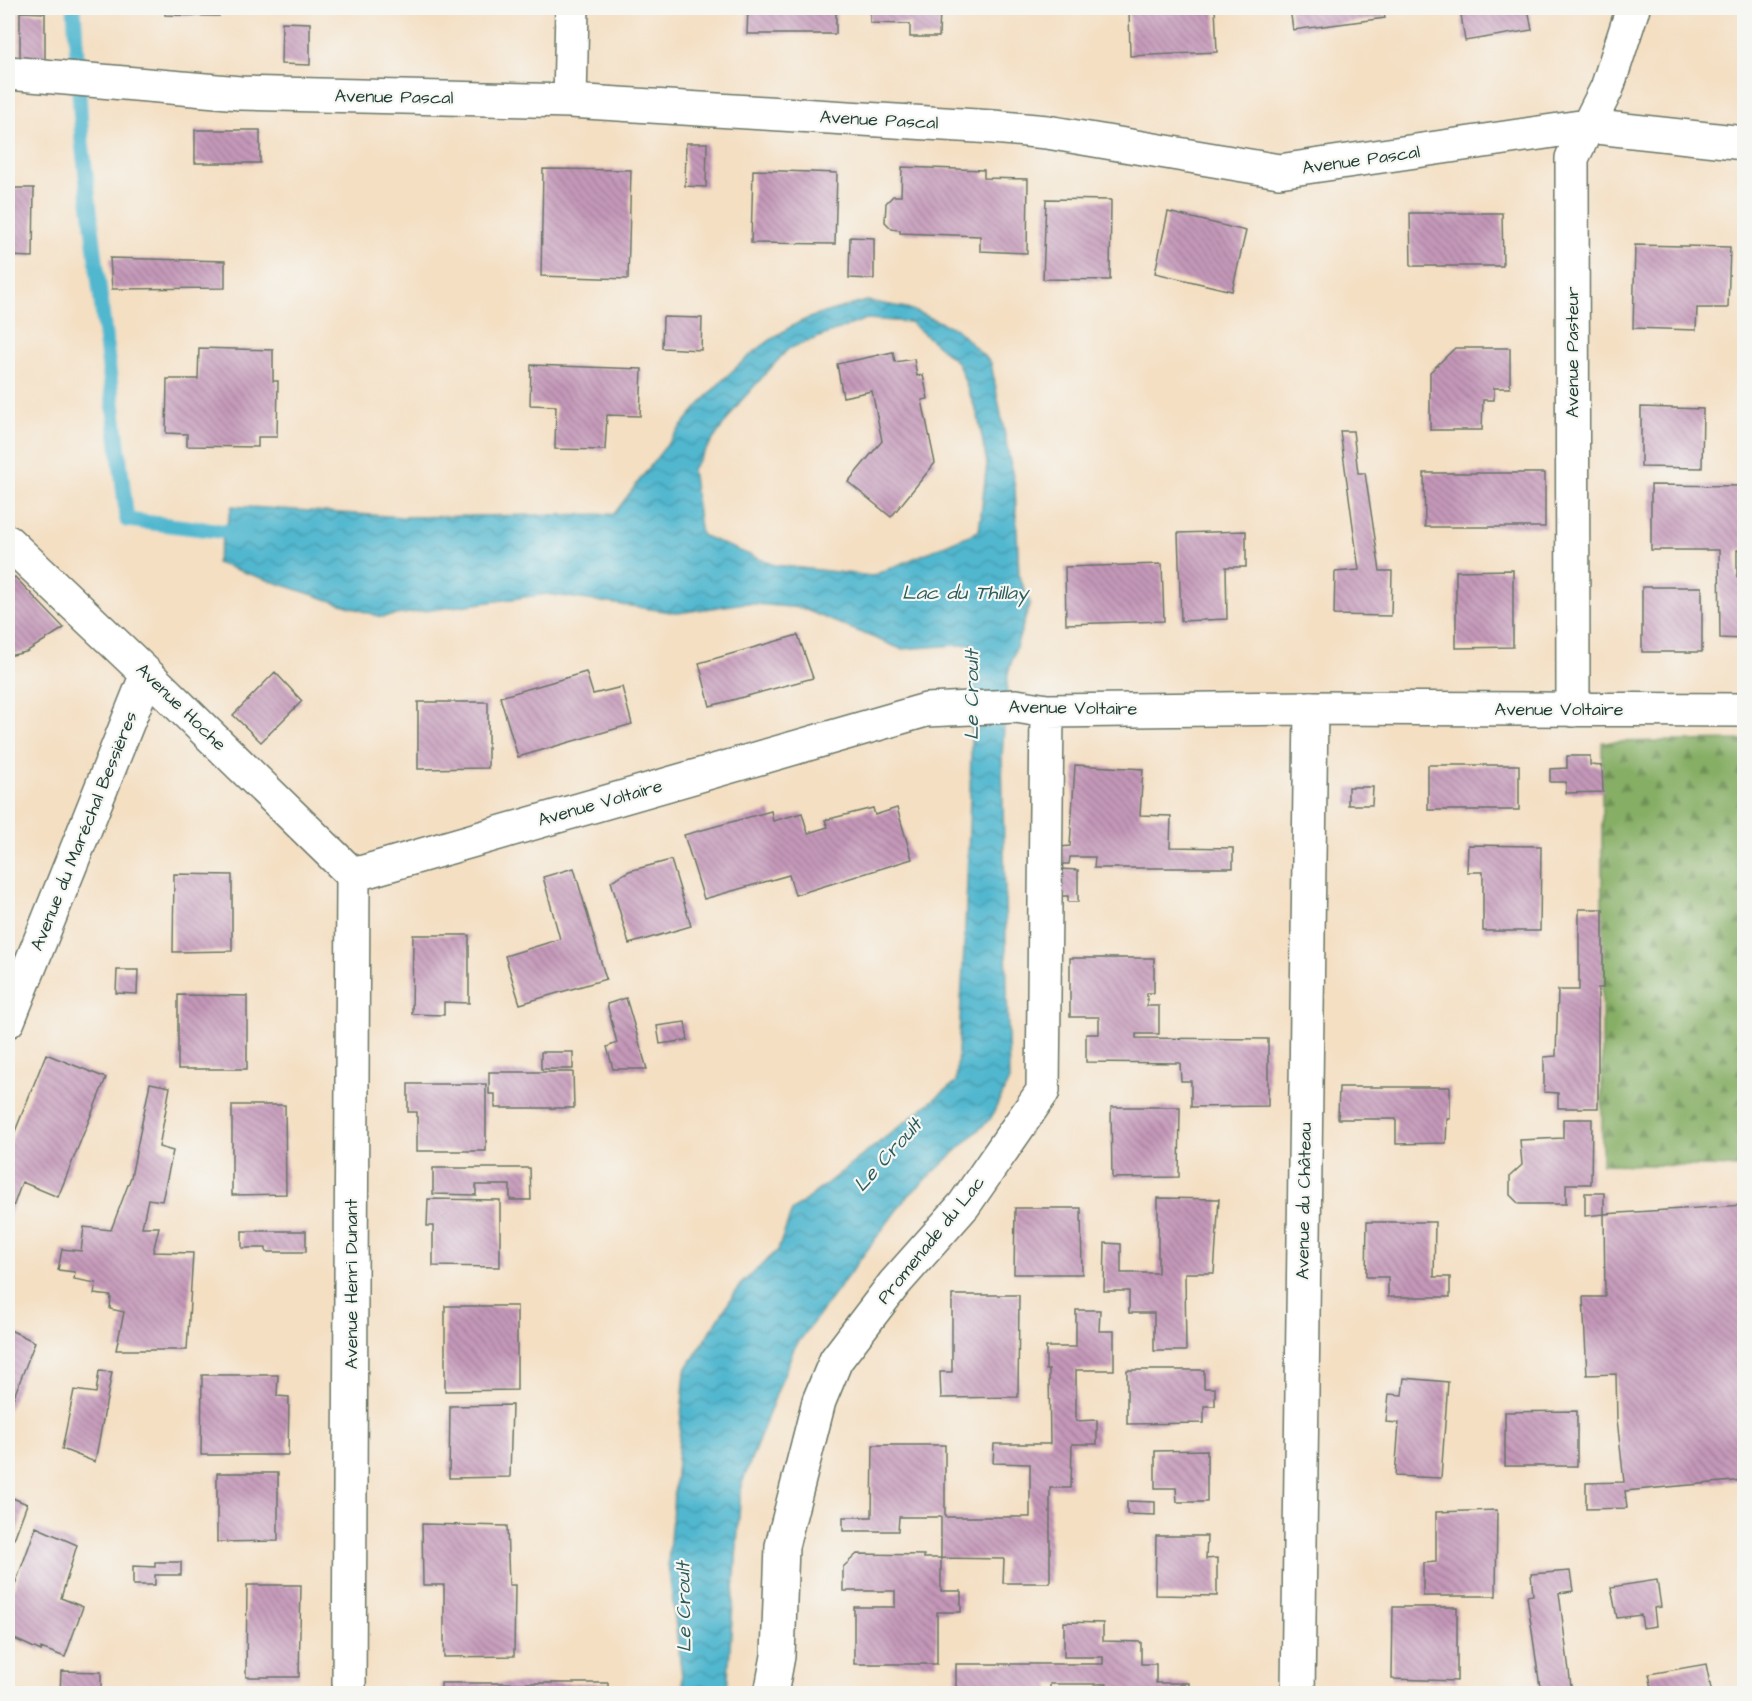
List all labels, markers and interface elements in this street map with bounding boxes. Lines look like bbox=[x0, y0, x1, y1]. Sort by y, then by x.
street label: Avenue Pascal bbox=[334, 83, 454, 111]
street label: Avenue Pascal bbox=[819, 104, 939, 136]
street label: Avenue Pascal bbox=[1300, 139, 1422, 181]
street label: Avenue Pasteur bbox=[1560, 286, 1585, 418]
water label: Lac du Thillay bbox=[902, 579, 1030, 608]
water label: Le Croult bbox=[958, 648, 986, 740]
street label: Avenue Hoche bbox=[130, 657, 232, 757]
street label: Avenue Voltaire bbox=[1008, 694, 1138, 722]
street label: Avenue Voltaire bbox=[1495, 697, 1624, 722]
street label: Avenue du Maréchal Bessières bbox=[24, 708, 144, 954]
street label: Avenue Voltaire bbox=[535, 773, 666, 833]
water label: Le Croult bbox=[847, 1111, 930, 1198]
street label: Avenue du Château bbox=[1290, 1122, 1318, 1280]
street label: Promenade du Lac bbox=[872, 1171, 990, 1309]
street label: Avenue Henri Dunant bbox=[339, 1198, 364, 1369]
water label: Le Croult bbox=[669, 1560, 699, 1652]

